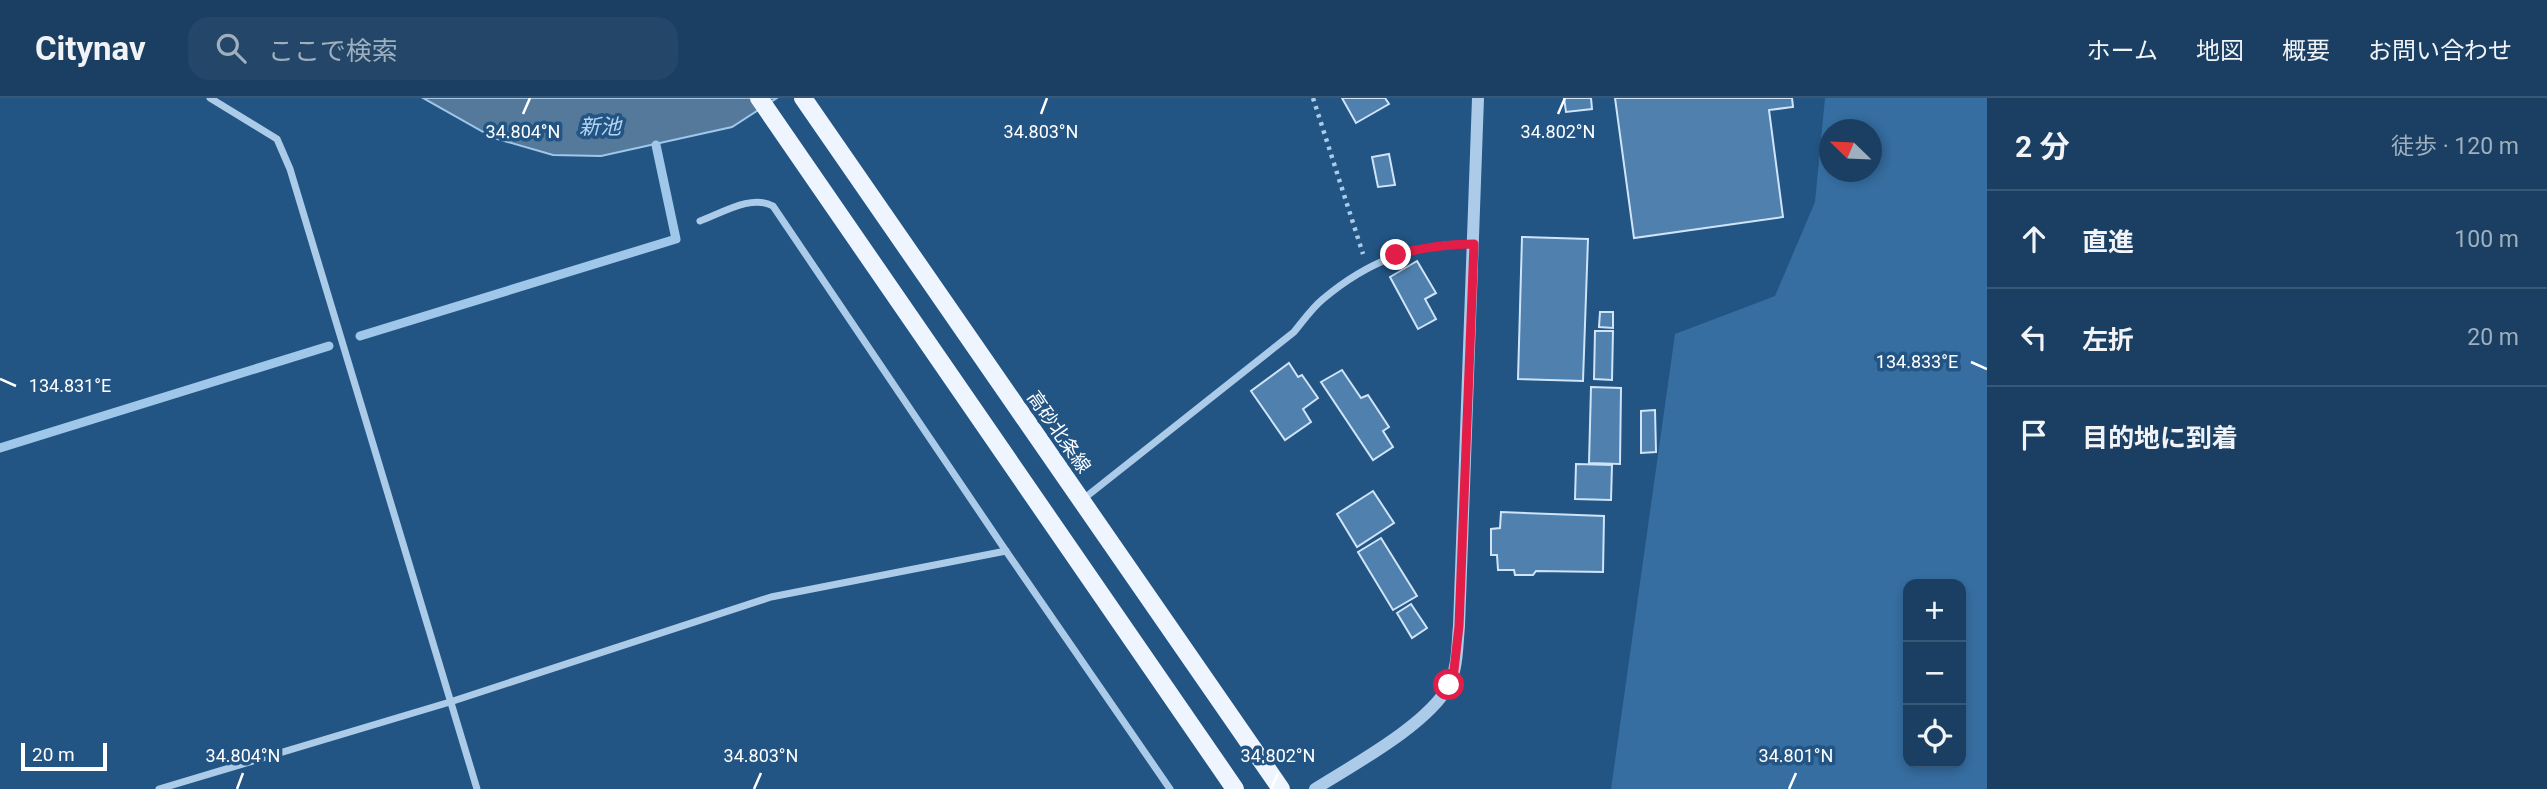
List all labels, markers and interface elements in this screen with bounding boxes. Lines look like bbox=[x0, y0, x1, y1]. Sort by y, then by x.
search box bbox=[188, 17, 678, 80]
text: Citynav bbox=[35, 29, 146, 68]
icon: search bbox=[212, 29, 250, 67]
text: ここで検索 bbox=[268, 36, 398, 66]
text: ホーム bbox=[2087, 37, 2158, 65]
text: 地図 bbox=[2196, 37, 2244, 65]
text: 概要 bbox=[2282, 37, 2330, 65]
text: お問い合わせ bbox=[2368, 37, 2512, 65]
water label: 新池 bbox=[579, 115, 623, 139]
north arrow bbox=[1819, 119, 1882, 182]
text: 34.804°N bbox=[486, 121, 560, 142]
text: 34.803°N bbox=[1004, 121, 1078, 142]
text: 34.802°N bbox=[1521, 121, 1595, 142]
text: 2 分 bbox=[2015, 129, 2070, 164]
text: 徒歩 · 120 m bbox=[2391, 133, 2519, 160]
icon: ahead bbox=[2015, 220, 2053, 258]
text: 100 m bbox=[2454, 226, 2519, 253]
text: 直進 bbox=[2082, 227, 2134, 257]
route end bbox=[1380, 239, 1411, 270]
icon: left bbox=[2015, 318, 2053, 356]
text: 20 m bbox=[2467, 324, 2519, 351]
text: 左折 bbox=[2082, 325, 2134, 355]
text: 134.833°E bbox=[1876, 351, 1958, 372]
text: 134.831°E bbox=[29, 375, 111, 396]
street label: 高砂北条線 bbox=[1022, 386, 1096, 478]
icon: arrive bbox=[2015, 416, 2053, 454]
text: 目的地に到着 bbox=[2082, 423, 2238, 453]
map controls bbox=[1903, 579, 1966, 768]
button: + bbox=[1903, 579, 1966, 642]
button: − bbox=[1903, 642, 1966, 705]
route start bbox=[1433, 669, 1464, 700]
button: locate bbox=[1903, 705, 1966, 768]
scale bar bbox=[21, 740, 107, 772]
text: 20 m bbox=[32, 743, 75, 766]
text: 34.804°N bbox=[206, 745, 280, 766]
text: 34.803°N bbox=[724, 745, 798, 766]
text: 34.802°N bbox=[1241, 745, 1315, 766]
text: 34.801°N bbox=[1759, 745, 1833, 766]

